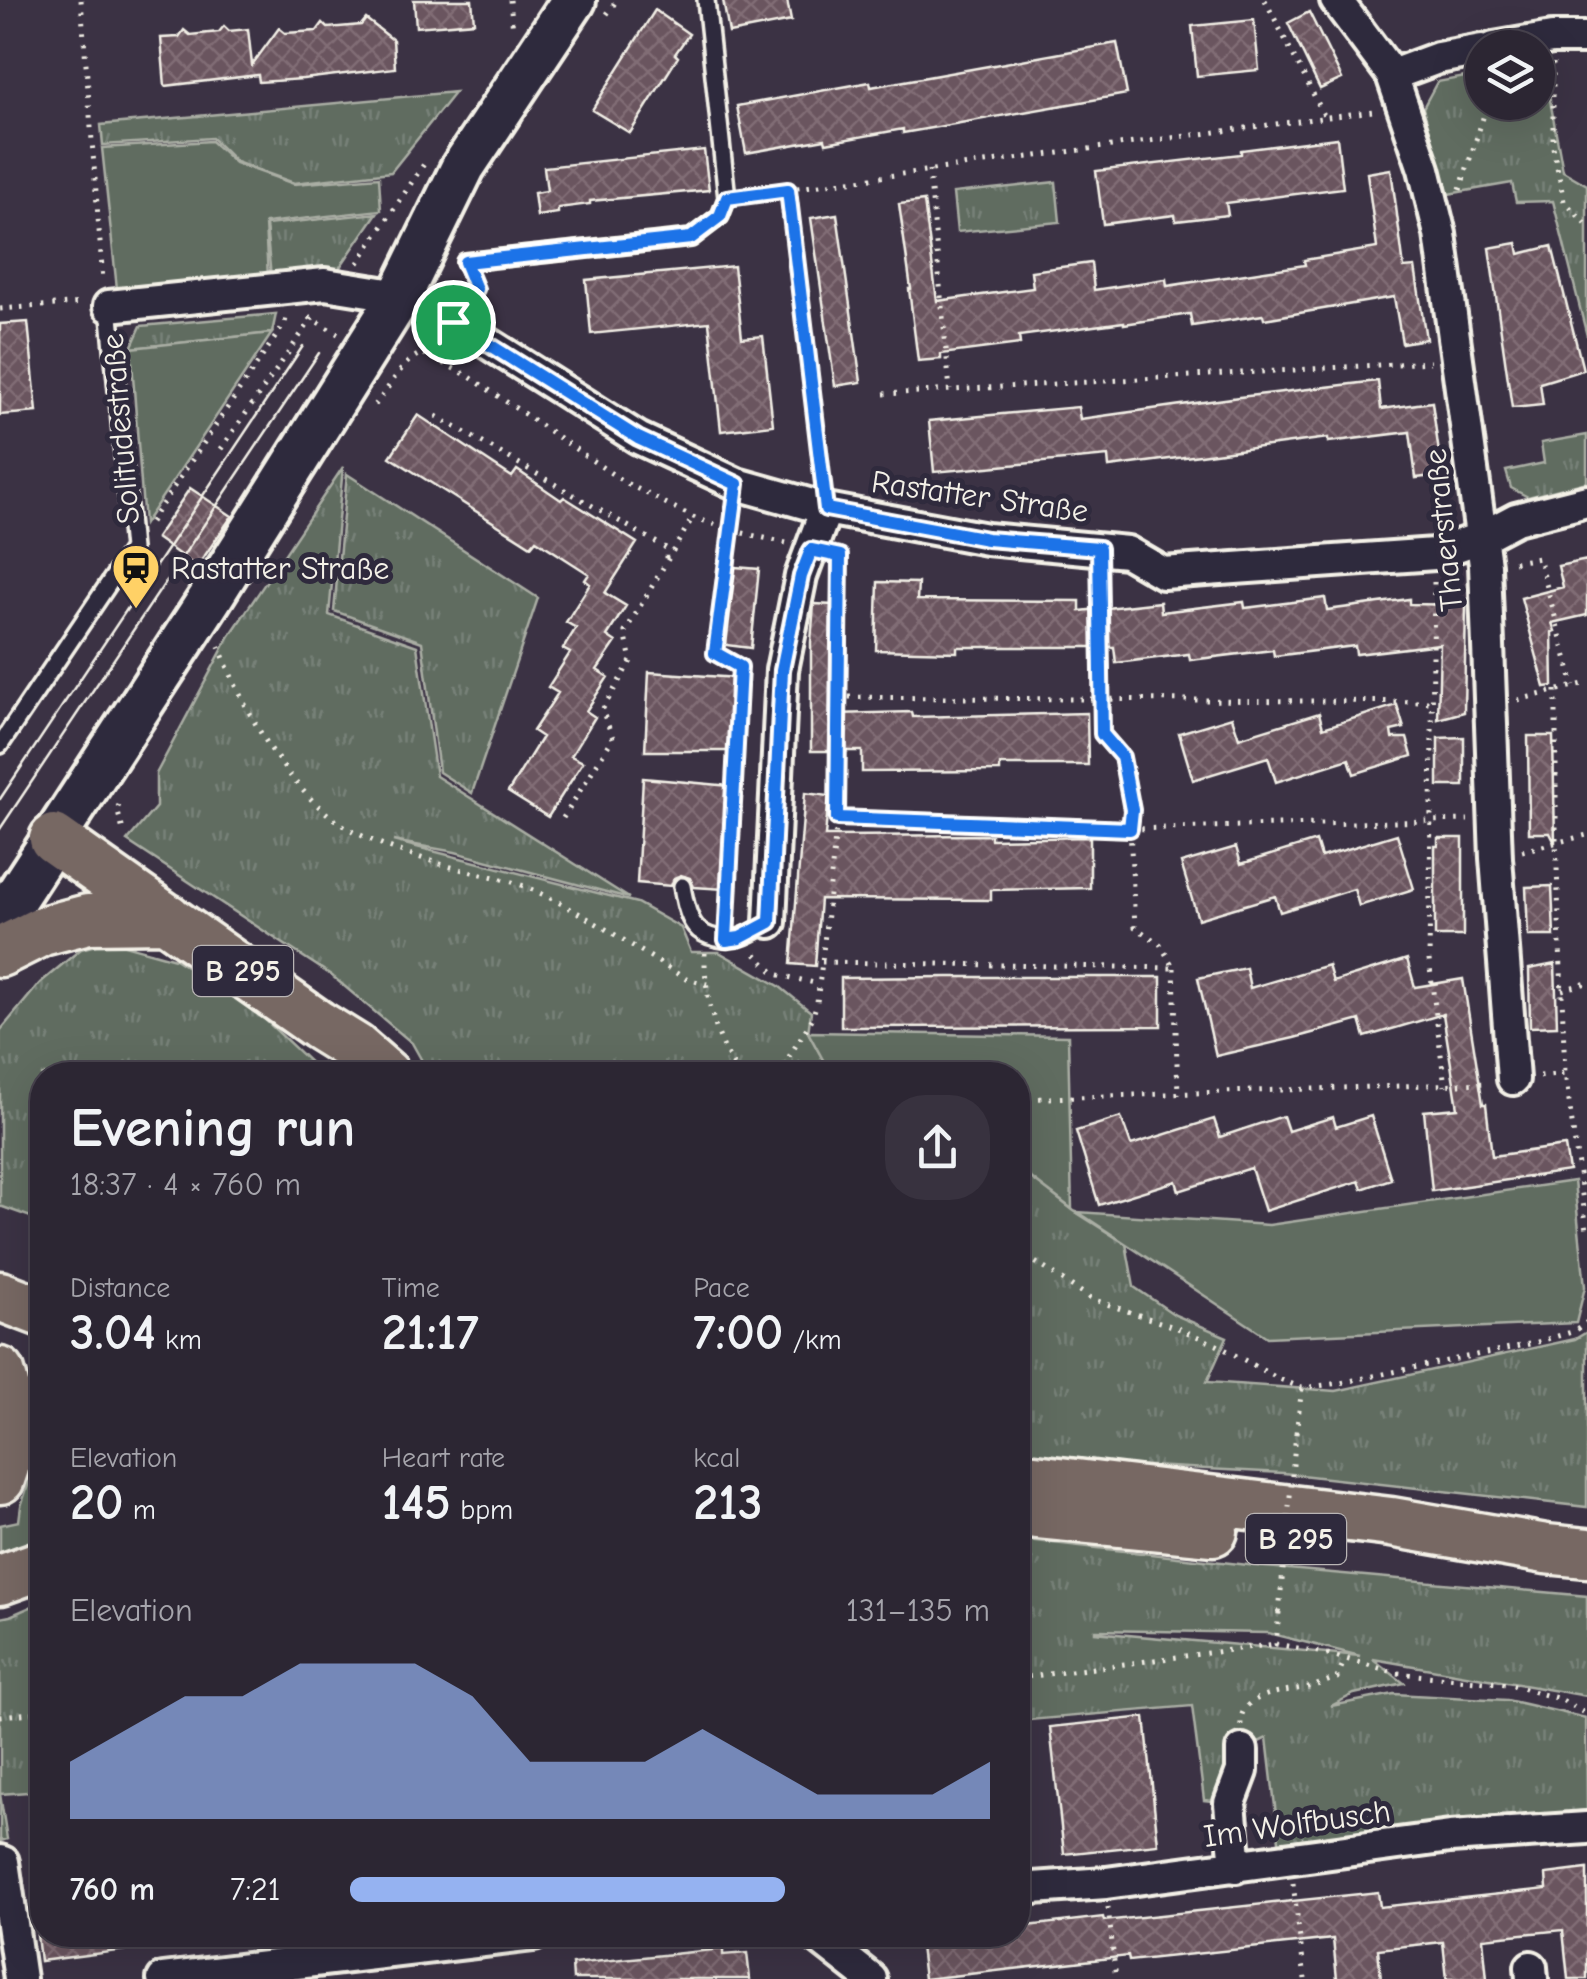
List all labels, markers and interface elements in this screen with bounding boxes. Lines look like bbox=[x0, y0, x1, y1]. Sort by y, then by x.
map controls bbox=[1465, 30, 1555, 120]
button: layers bbox=[1465, 30, 1555, 120]
pin bbox=[411, 280, 496, 365]
icon: arrive bbox=[426, 295, 481, 350]
street label: Solitudestraße bbox=[94, 332, 147, 526]
street label: Thaerstraße bbox=[1417, 447, 1470, 613]
street label: Rastatter Straße bbox=[869, 463, 1091, 530]
station icon: Rastatter Straße bbox=[110, 542, 162, 610]
place label: Rastatter Straße bbox=[171, 550, 389, 587]
road number: B 295 bbox=[193, 946, 293, 996]
button: share bbox=[885, 1095, 990, 1200]
text: Evening run bbox=[70, 1096, 355, 1160]
text: 18:37 · 4 × 760 m bbox=[70, 1166, 301, 1203]
text: Distance bbox=[70, 1272, 170, 1304]
text: Time bbox=[382, 1272, 440, 1304]
text: Pace bbox=[693, 1272, 750, 1304]
text: 3.04 bbox=[70, 1304, 156, 1362]
text: 21:17 bbox=[382, 1304, 479, 1362]
text: 7:00 bbox=[693, 1304, 783, 1362]
text: km bbox=[156, 1324, 202, 1356]
text: /km bbox=[783, 1324, 842, 1356]
text: Elevation bbox=[70, 1442, 177, 1474]
text: Heart rate bbox=[382, 1442, 505, 1474]
text: kcal bbox=[693, 1442, 740, 1474]
text: 20 bbox=[70, 1474, 124, 1532]
text: 145 bbox=[382, 1474, 451, 1532]
text: 213 bbox=[693, 1474, 763, 1532]
text: m bbox=[124, 1494, 156, 1526]
text: bpm bbox=[451, 1494, 513, 1526]
road number: B 295 bbox=[1246, 1514, 1346, 1564]
text: Elevation bbox=[70, 1592, 193, 1629]
text: 131–135 m bbox=[846, 1592, 990, 1629]
street label: Im Wolfbusch bbox=[1201, 1792, 1393, 1855]
text: 760 m bbox=[70, 1871, 155, 1908]
text: 7:21 bbox=[230, 1871, 280, 1908]

